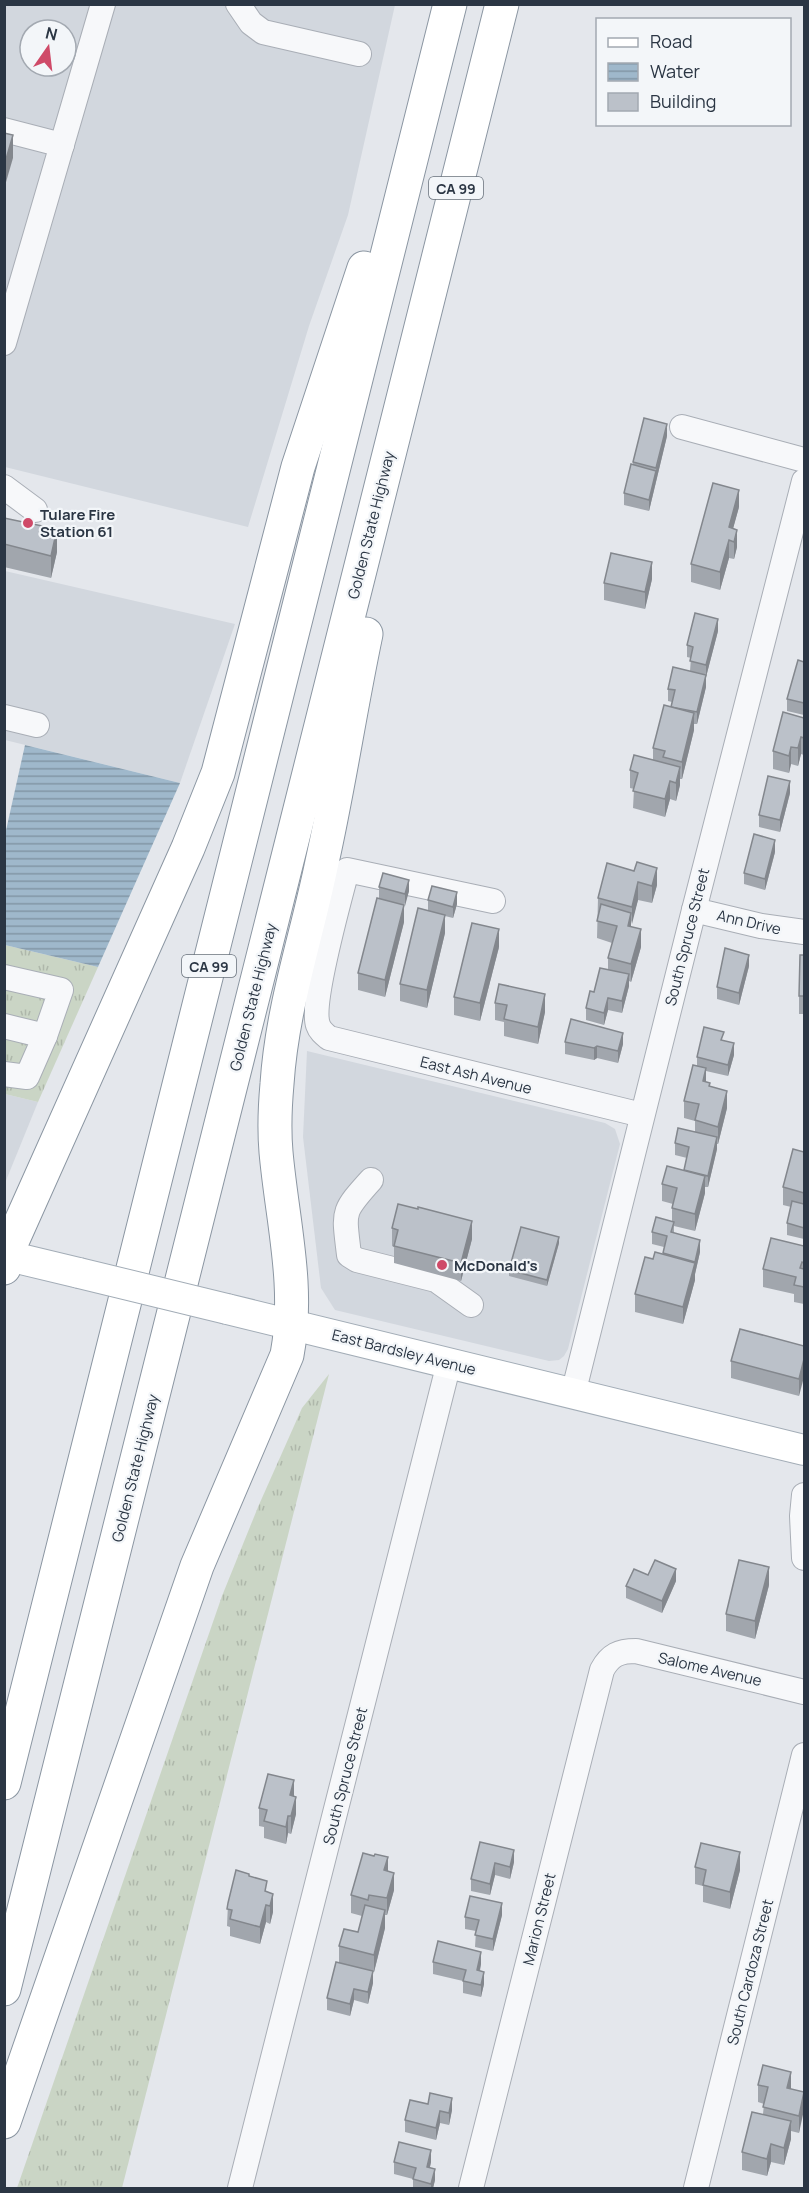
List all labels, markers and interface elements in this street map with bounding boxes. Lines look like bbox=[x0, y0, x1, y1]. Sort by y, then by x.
north arrow bbox=[18, 18, 78, 78]
legend bbox=[596, 18, 791, 126]
text: N bbox=[43, 21, 60, 46]
text: Road bbox=[650, 29, 693, 53]
text: Water bbox=[650, 59, 700, 83]
text: Building bbox=[650, 89, 716, 113]
road number: CA 99 bbox=[429, 177, 483, 199]
street label: Golden State Highway bbox=[342, 449, 400, 601]
place label: Tulare Fire Station 61 bbox=[40, 504, 115, 542]
marker: Tulare Fire Station 61 bbox=[21, 516, 35, 530]
street label: South Spruce Street bbox=[660, 866, 714, 1008]
street label: Ann Drive bbox=[715, 904, 783, 940]
street label: Golden State Highway bbox=[224, 921, 282, 1073]
road number: CA 99 bbox=[182, 955, 236, 977]
street label: East Ash Avenue bbox=[418, 1051, 534, 1099]
place label: McDonald's bbox=[454, 1255, 538, 1276]
marker: McDonald's bbox=[435, 1258, 449, 1272]
street label: East Bardsley Avenue bbox=[330, 1324, 478, 1380]
street label: Golden State Highway bbox=[106, 1392, 164, 1544]
street label: Salome Avenue bbox=[656, 1647, 764, 1691]
street label: South Spruce Street bbox=[318, 1705, 372, 1847]
street label: Marion Street bbox=[517, 1871, 561, 1967]
street label: South Cardoza Street bbox=[722, 1897, 778, 2047]

